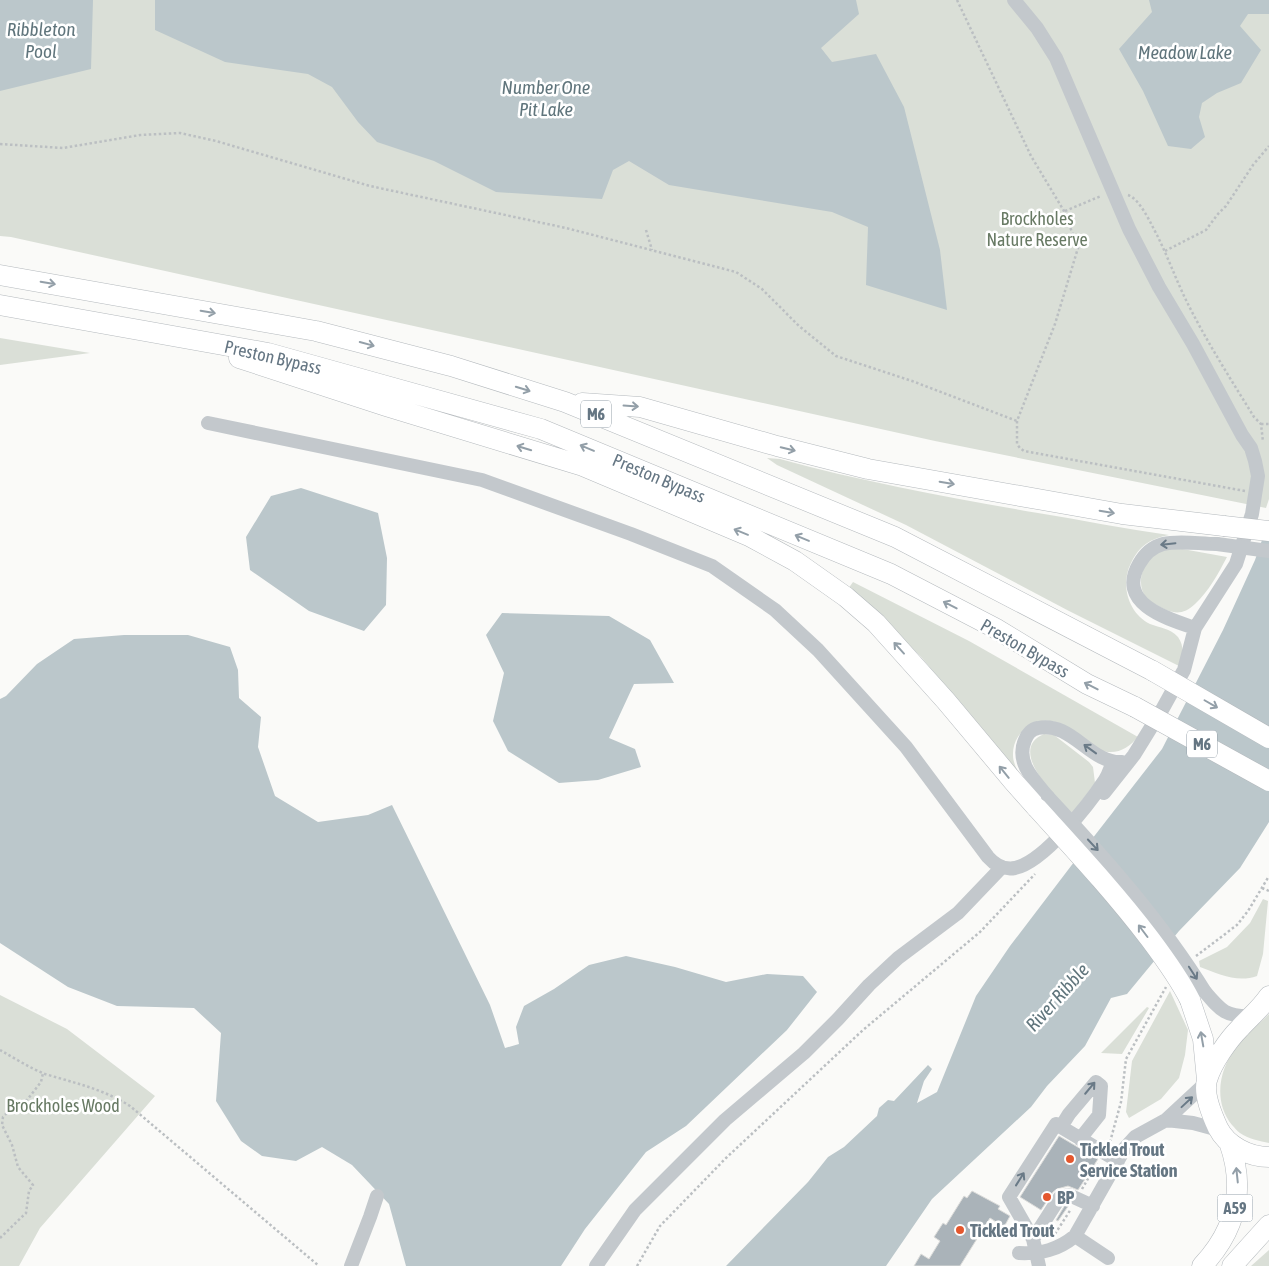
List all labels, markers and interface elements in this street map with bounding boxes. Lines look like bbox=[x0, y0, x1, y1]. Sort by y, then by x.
water label: Ribbleton Pool bbox=[7, 18, 75, 62]
water label: Meadow Lake bbox=[1138, 41, 1232, 63]
water label: Number One Pit Lake bbox=[502, 76, 590, 120]
park label: Brockholes Nature Reserve bbox=[986, 208, 1088, 250]
one-way arrow bbox=[40, 279, 56, 289]
one-way arrow bbox=[200, 307, 216, 317]
street label: Preston Bypass bbox=[222, 336, 324, 378]
one-way arrow bbox=[359, 340, 375, 349]
one-way arrow bbox=[515, 384, 531, 394]
road number: M6 bbox=[581, 400, 611, 428]
one-way arrow bbox=[623, 402, 639, 411]
one-way arrow bbox=[517, 443, 533, 453]
one-way arrow bbox=[580, 443, 595, 453]
one-way arrow bbox=[779, 445, 795, 454]
street label: Preston Bypass bbox=[609, 449, 709, 507]
one-way arrow bbox=[938, 478, 954, 488]
one-way arrow bbox=[1098, 507, 1114, 517]
one-way arrow bbox=[734, 527, 749, 537]
one-way arrow bbox=[795, 532, 810, 542]
one-way arrow bbox=[1161, 539, 1177, 549]
one-way arrow bbox=[942, 600, 957, 610]
street label: Preston Bypass bbox=[977, 614, 1073, 682]
one-way arrow bbox=[894, 641, 905, 654]
one-way arrow bbox=[1083, 681, 1098, 691]
one-way arrow bbox=[1203, 700, 1217, 710]
road number: M6 bbox=[1187, 731, 1217, 758]
one-way arrow bbox=[1083, 744, 1097, 754]
one-way arrow bbox=[999, 765, 1010, 778]
one-way arrow bbox=[1087, 839, 1099, 852]
one-way arrow bbox=[1138, 925, 1149, 938]
water label: River Ribble bbox=[1021, 959, 1093, 1035]
one-way arrow bbox=[1188, 966, 1198, 980]
one-way arrow bbox=[1197, 1032, 1207, 1048]
one-way arrow bbox=[1085, 1082, 1096, 1095]
park label: Brockholes Wood bbox=[6, 1095, 120, 1116]
one-way arrow bbox=[1181, 1096, 1193, 1108]
place label: Tickled Trout Service Station bbox=[1080, 1139, 1178, 1181]
marker: Tickled Trout Service Station bbox=[1064, 1153, 1076, 1165]
one-way arrow bbox=[1232, 1167, 1242, 1183]
one-way arrow bbox=[1016, 1173, 1026, 1187]
place label: BP bbox=[1057, 1187, 1075, 1208]
marker: BP bbox=[1041, 1191, 1053, 1203]
road number: A59 bbox=[1218, 1194, 1252, 1222]
place label: Tickled Trout bbox=[970, 1220, 1055, 1241]
marker: Tickled Trout bbox=[954, 1224, 966, 1236]

